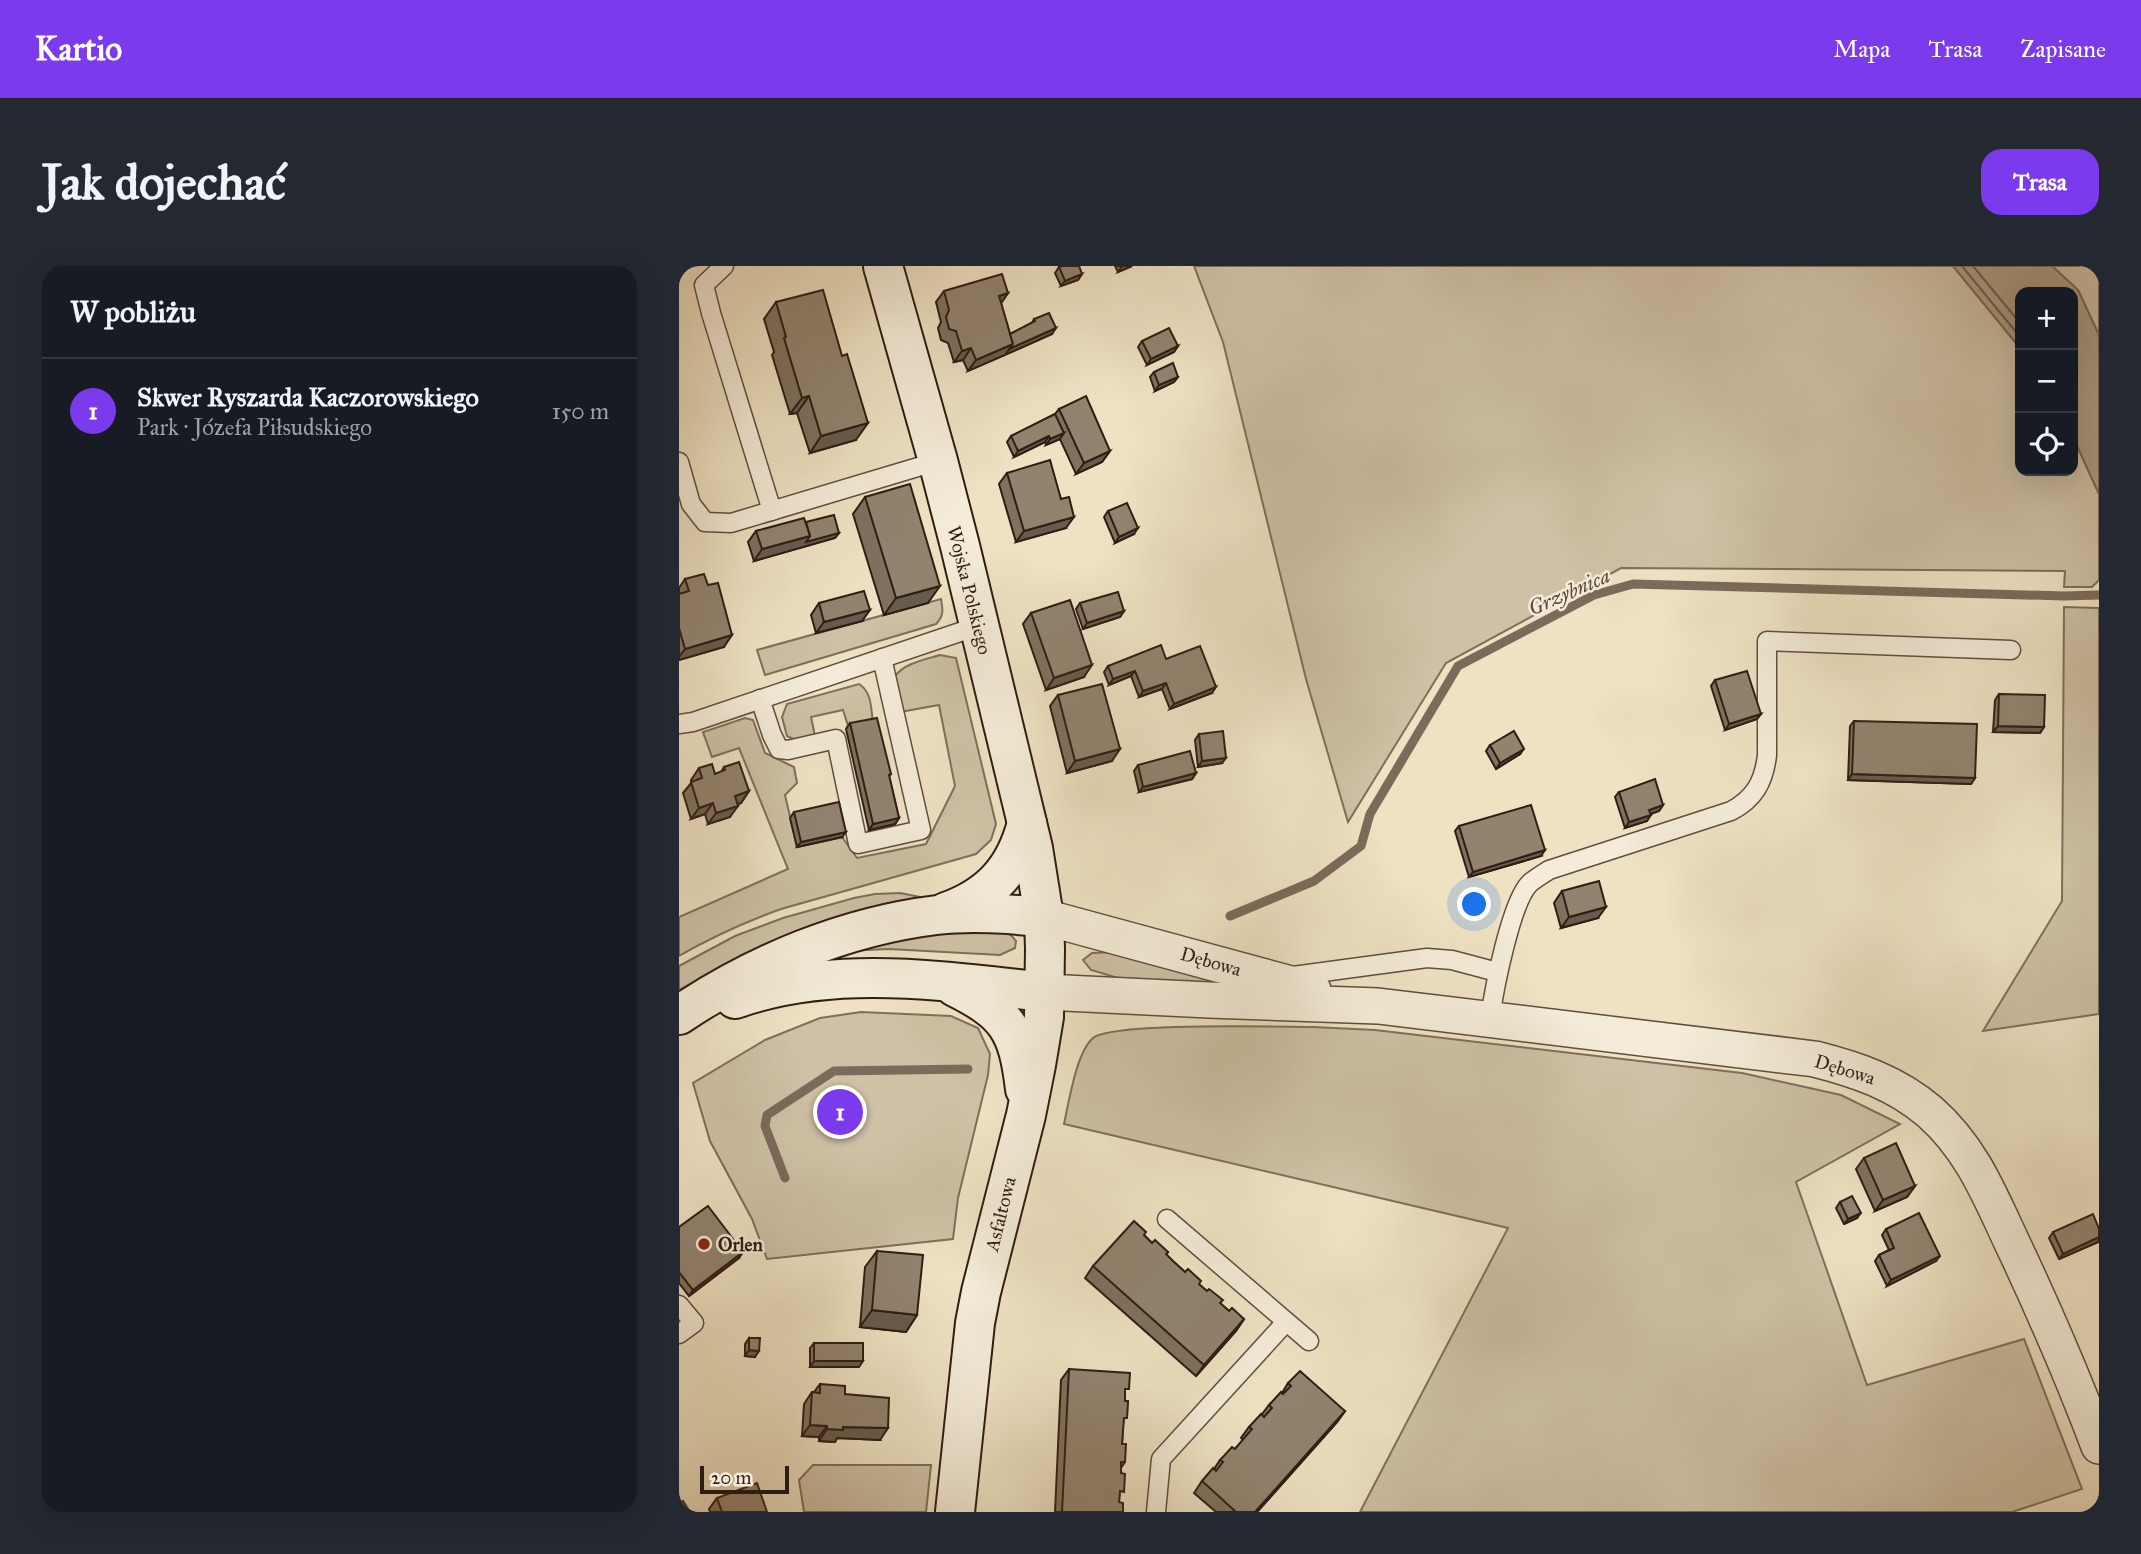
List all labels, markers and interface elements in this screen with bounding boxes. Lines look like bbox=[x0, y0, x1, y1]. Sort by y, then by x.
text: Kartio bbox=[35, 29, 122, 69]
text: Mapa bbox=[1833, 34, 1891, 64]
text: Trasa bbox=[1929, 34, 1982, 64]
text: Zapisane bbox=[2020, 34, 2106, 64]
button: Trasa bbox=[1981, 149, 2099, 215]
text: Jak dojechać bbox=[42, 153, 286, 212]
map controls bbox=[2015, 287, 2078, 476]
button: + bbox=[2015, 287, 2078, 350]
text: W pobliżu bbox=[70, 294, 196, 330]
button: − bbox=[2015, 350, 2078, 413]
text: Skwer Ryszarda Kaczorowskiego bbox=[137, 381, 479, 413]
text: 1 bbox=[88, 397, 98, 425]
text: 150 m bbox=[552, 397, 609, 425]
text: Park · Józefa Piłsudskiego bbox=[137, 413, 372, 441]
button: locate bbox=[2015, 413, 2078, 476]
street label: Wojska Polskiego bbox=[941, 523, 997, 657]
water label: Grzybnica bbox=[1524, 562, 1614, 622]
your location bbox=[1457, 887, 1491, 921]
street label: Dębowa bbox=[1178, 942, 1245, 981]
street label: Dębowa bbox=[1812, 1049, 1879, 1090]
pin: 1 bbox=[817, 1086, 863, 1138]
street label: Asfaltowa bbox=[980, 1174, 1021, 1255]
place label: Orlen bbox=[718, 1233, 763, 1256]
marker: Orlen bbox=[696, 1236, 712, 1252]
scale bar bbox=[700, 1463, 789, 1495]
text: 20 m bbox=[711, 1466, 752, 1489]

